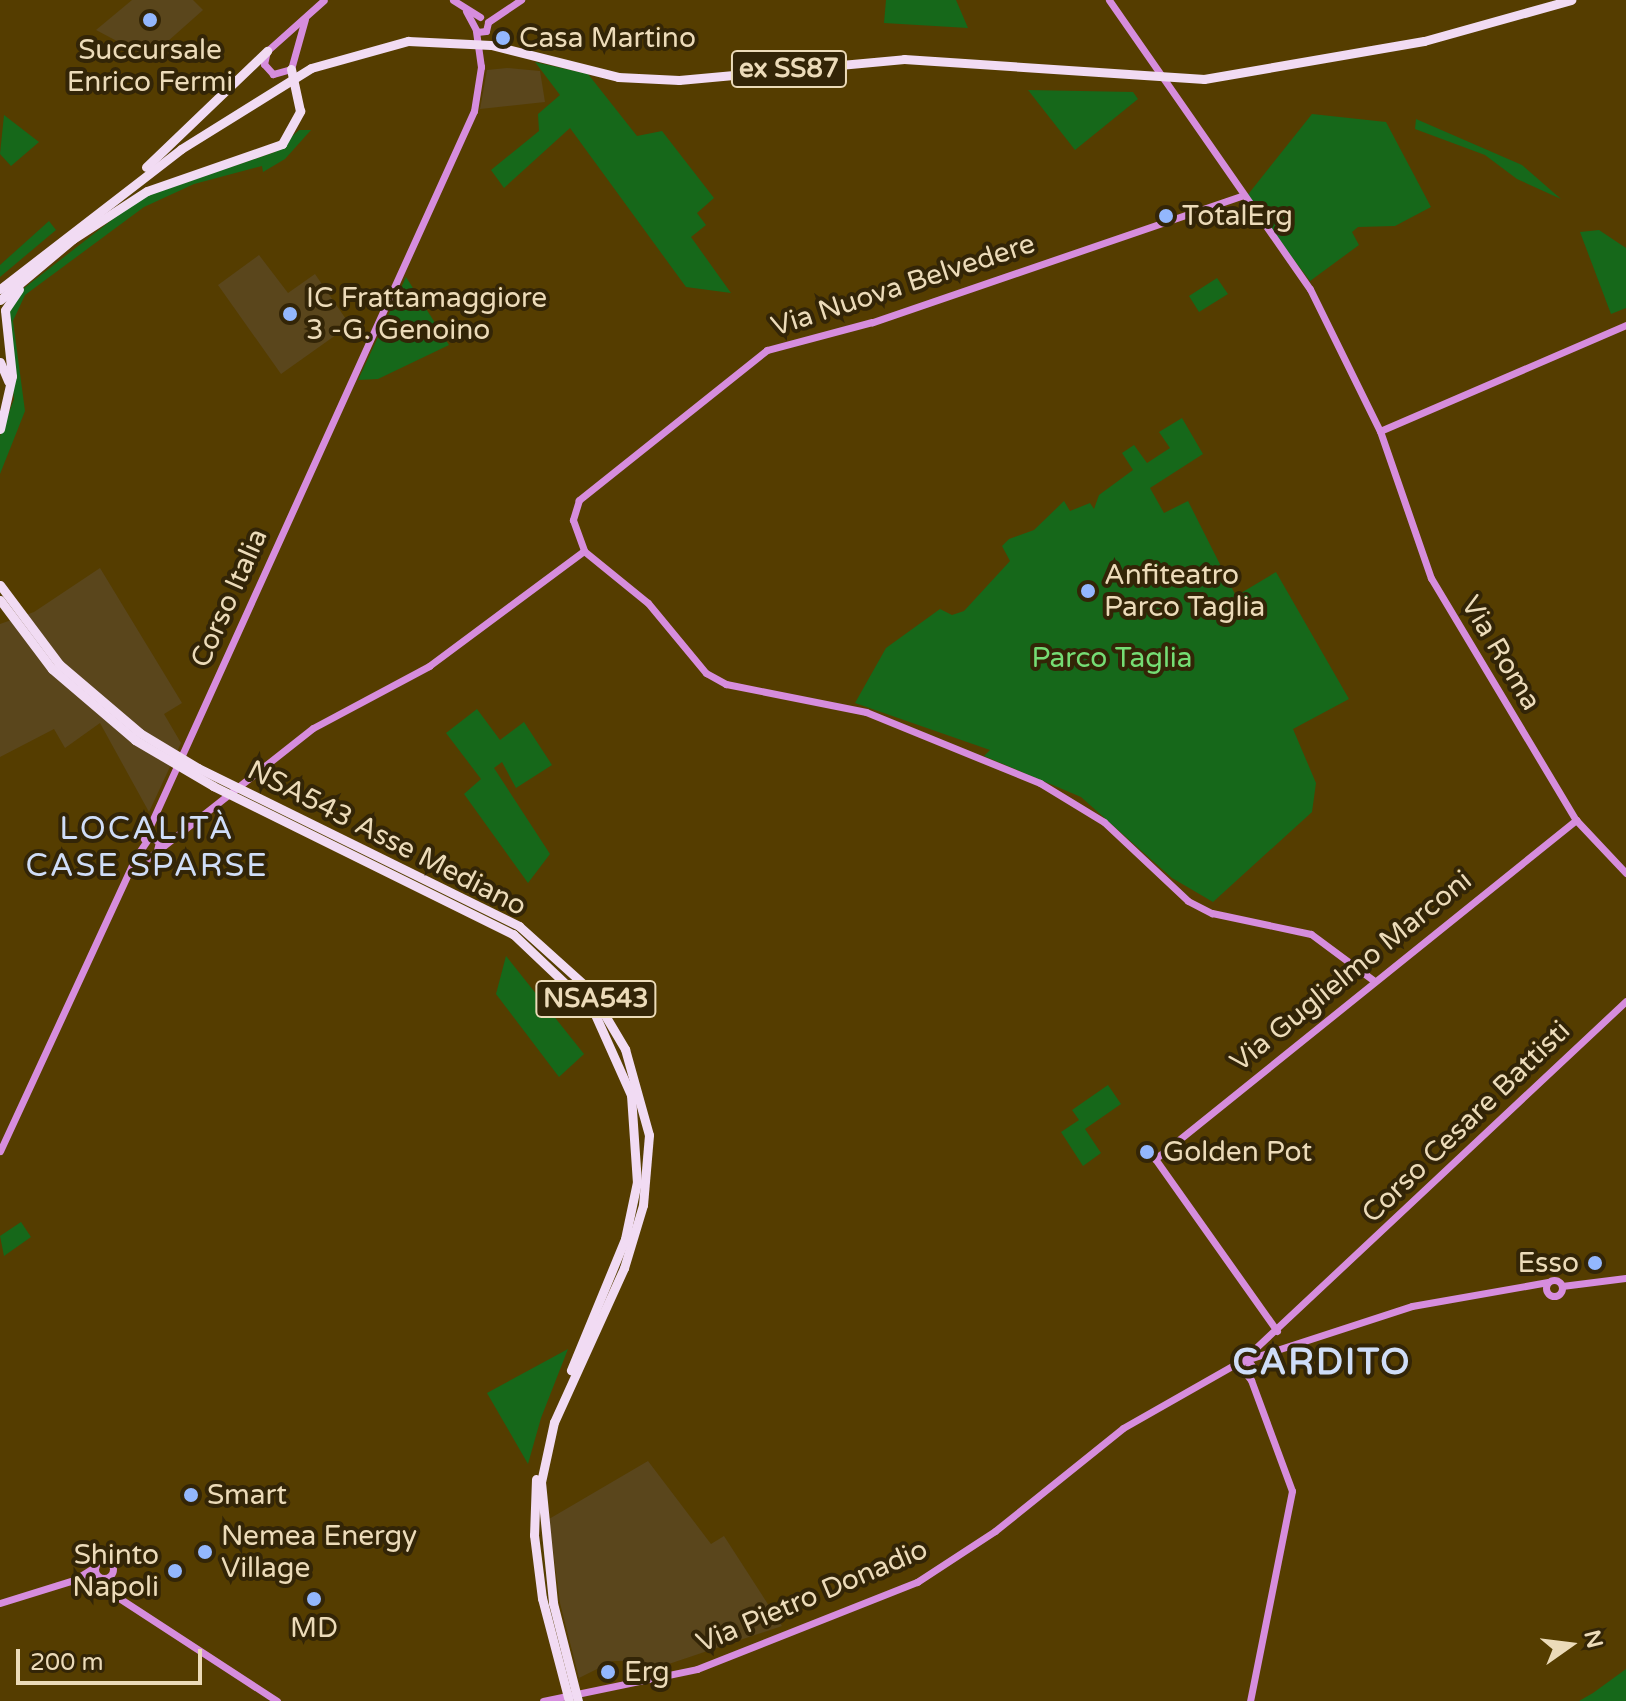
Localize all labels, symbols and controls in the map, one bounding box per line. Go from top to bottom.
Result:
marker: Succursale Enrico Fermi [141,11,159,29]
place label: Casa Martino [519,21,696,55]
marker: Casa Martino [494,29,512,47]
place label: Succursale Enrico Fermi [67,33,233,99]
road number: ex SS87 [729,47,849,91]
place label: TotalErg [1182,199,1293,233]
marker: TotalErg [1157,207,1175,225]
street label: Via Nuova Belvedere [767,227,1039,343]
place label: IC Frattamaggiore 3 -G. Genoino [306,281,547,347]
marker: IC Frattamaggiore 3 -G. Genoino [281,305,299,323]
street label: Corso Italia [183,523,275,673]
place label: Anfiteatro Parco Taglia [1104,558,1265,624]
marker: Anfiteatro Parco Taglia [1079,582,1097,600]
street label: Via Roma [1454,590,1548,716]
park label: Parco Taglia [1031,641,1193,675]
street label: NSA543 Asse Mediano [242,753,532,923]
district label: LOCALITÀ CASE SPARSE [25,811,269,886]
street label: Via Guglielmo Marconi [1224,863,1478,1079]
road number: NSA543 [534,977,658,1021]
street label: Corso Cesare Battisti [1355,1014,1577,1230]
place label: Golden Pot [1163,1135,1312,1169]
marker: Golden Pot [1138,1143,1156,1161]
place label: Esso [1517,1246,1579,1280]
marker: Esso [1586,1254,1604,1272]
district label: CARDITO [1232,1341,1412,1385]
place label: Smart [207,1478,287,1512]
marker: Smart [182,1486,200,1504]
place label: Nemea Energy Village [221,1519,417,1585]
street label: Via Pietro Donadio [691,1532,933,1660]
place label: Shinto Napoli [72,1538,159,1604]
marker: Nemea Energy Village [196,1543,214,1561]
marker: Shinto Napoli [166,1562,184,1580]
marker: MD [305,1590,323,1608]
north arrow [1530,1605,1610,1685]
place label: MD [290,1611,338,1645]
text: N [1579,1627,1608,1651]
scale bar [20,1633,206,1683]
text: 200 m [30,1648,104,1677]
place label: Erg [624,1655,670,1689]
marker: Erg [599,1663,617,1681]

